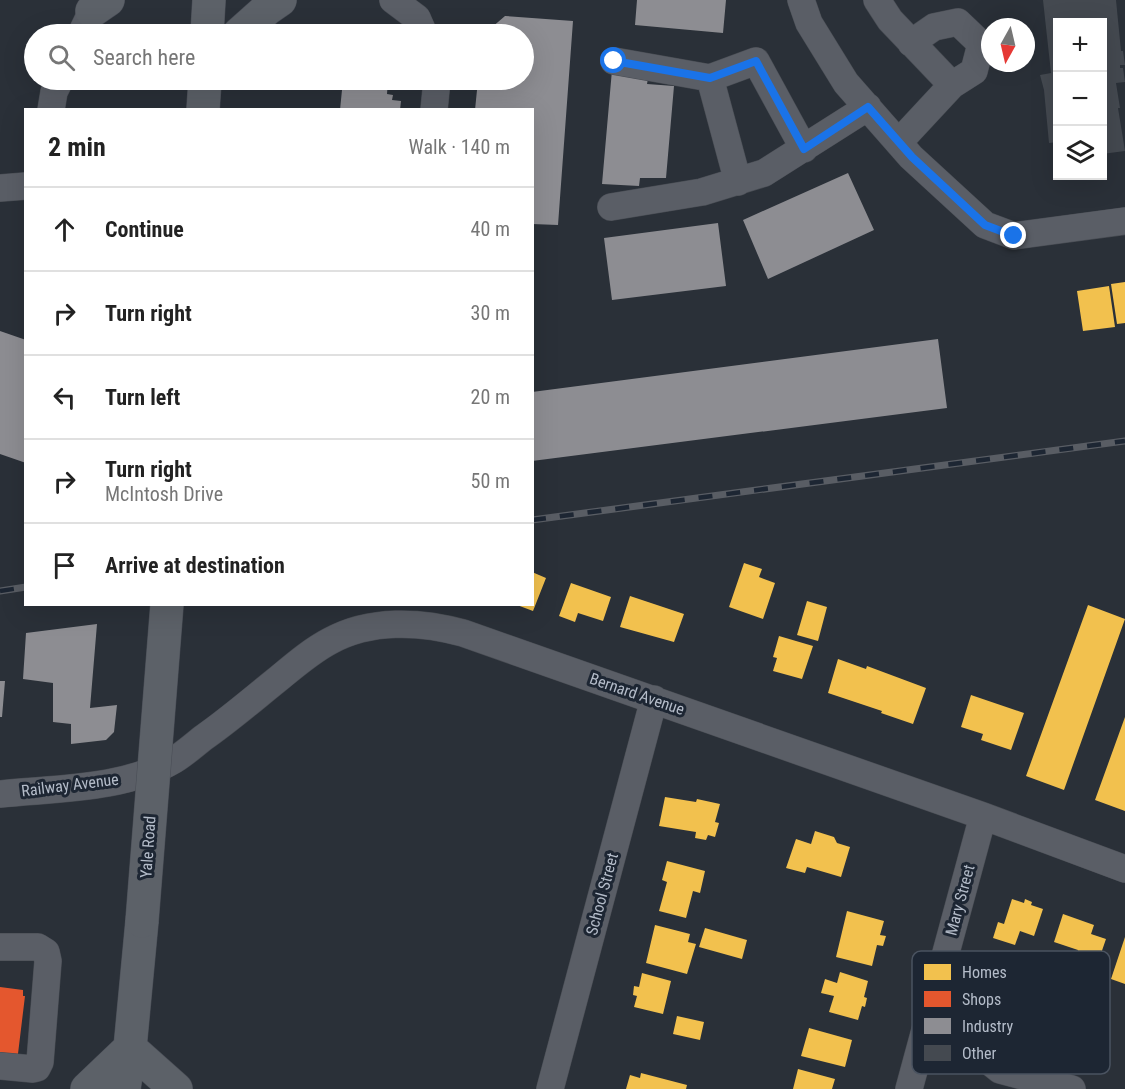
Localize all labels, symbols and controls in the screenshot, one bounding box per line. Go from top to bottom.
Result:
north arrow [981,18,1035,72]
map controls [1053,18,1107,180]
button: + [1053,18,1107,72]
search box [24,24,534,90]
icon: search [45,41,78,74]
text: Search here [93,45,195,70]
route start [600,47,626,73]
button: − [1053,72,1107,126]
button: layers [1053,126,1107,180]
text: 2 min [48,132,106,162]
text: Walk · 140 m [409,135,510,159]
icon: ahead [48,213,81,246]
text: Continue [105,217,184,242]
text: 40 m [471,217,510,241]
route end [1000,222,1026,248]
icon: right [48,297,81,330]
text: Turn right [105,301,192,326]
text: 30 m [471,301,510,325]
icon: left [48,381,81,414]
text: Turn left [105,385,180,410]
text: 20 m [471,385,510,409]
text: Turn right [105,457,192,482]
icon: right [48,465,81,498]
text: 50 m [471,469,510,493]
text: McIntosh Drive [105,482,223,506]
icon: arrive [48,549,81,582]
text: Arrive at destination [105,553,285,578]
street label: Bernard Avenue [587,669,687,719]
street label: Railway Avenue [20,770,120,800]
street label: Yale Road [136,815,160,879]
street label: School Street [582,851,622,937]
street label: Mary Street [941,862,979,938]
legend [912,951,1110,1074]
text: Homes [962,963,1007,982]
text: Shops [962,990,1001,1009]
text: Industry [962,1017,1013,1036]
text: Other [962,1044,997,1063]

